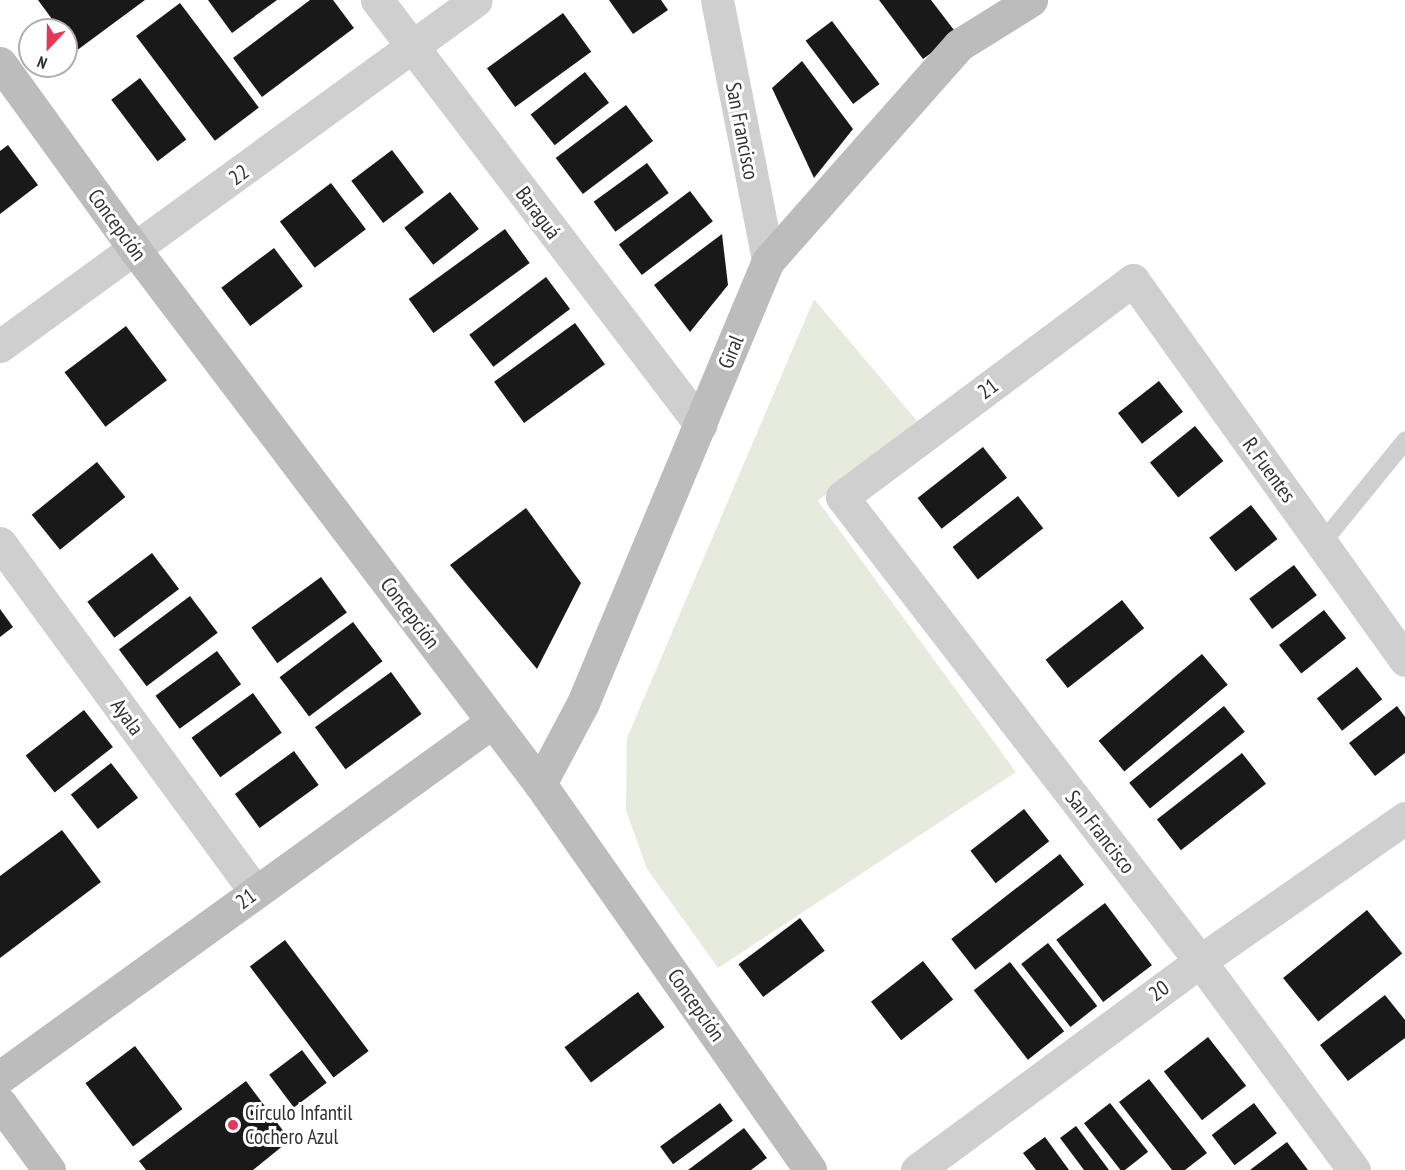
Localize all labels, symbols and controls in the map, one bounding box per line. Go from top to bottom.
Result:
north arrow [18,18,78,78]
text: N [34,52,50,74]
street label: San Francisco [720,80,764,182]
street label: 22 [224,159,254,191]
street label: Baraguá [510,182,566,244]
street label: Concepción [83,184,151,266]
street label: Giral [713,332,749,372]
street label: 21 [973,373,1003,405]
street label: R. Fuentes [1237,432,1301,508]
street label: Concepción [375,572,445,654]
street label: Ayala [105,694,149,740]
street label: San Francisco [1060,785,1140,879]
street label: 21 [231,883,261,915]
street label: Concepción [662,964,730,1046]
street label: 20 [1144,975,1174,1007]
place label: Círculo Infantil Cochero Azul [245,1100,352,1150]
marker: Círculo Infantil Cochero Azul [226,1118,240,1132]

